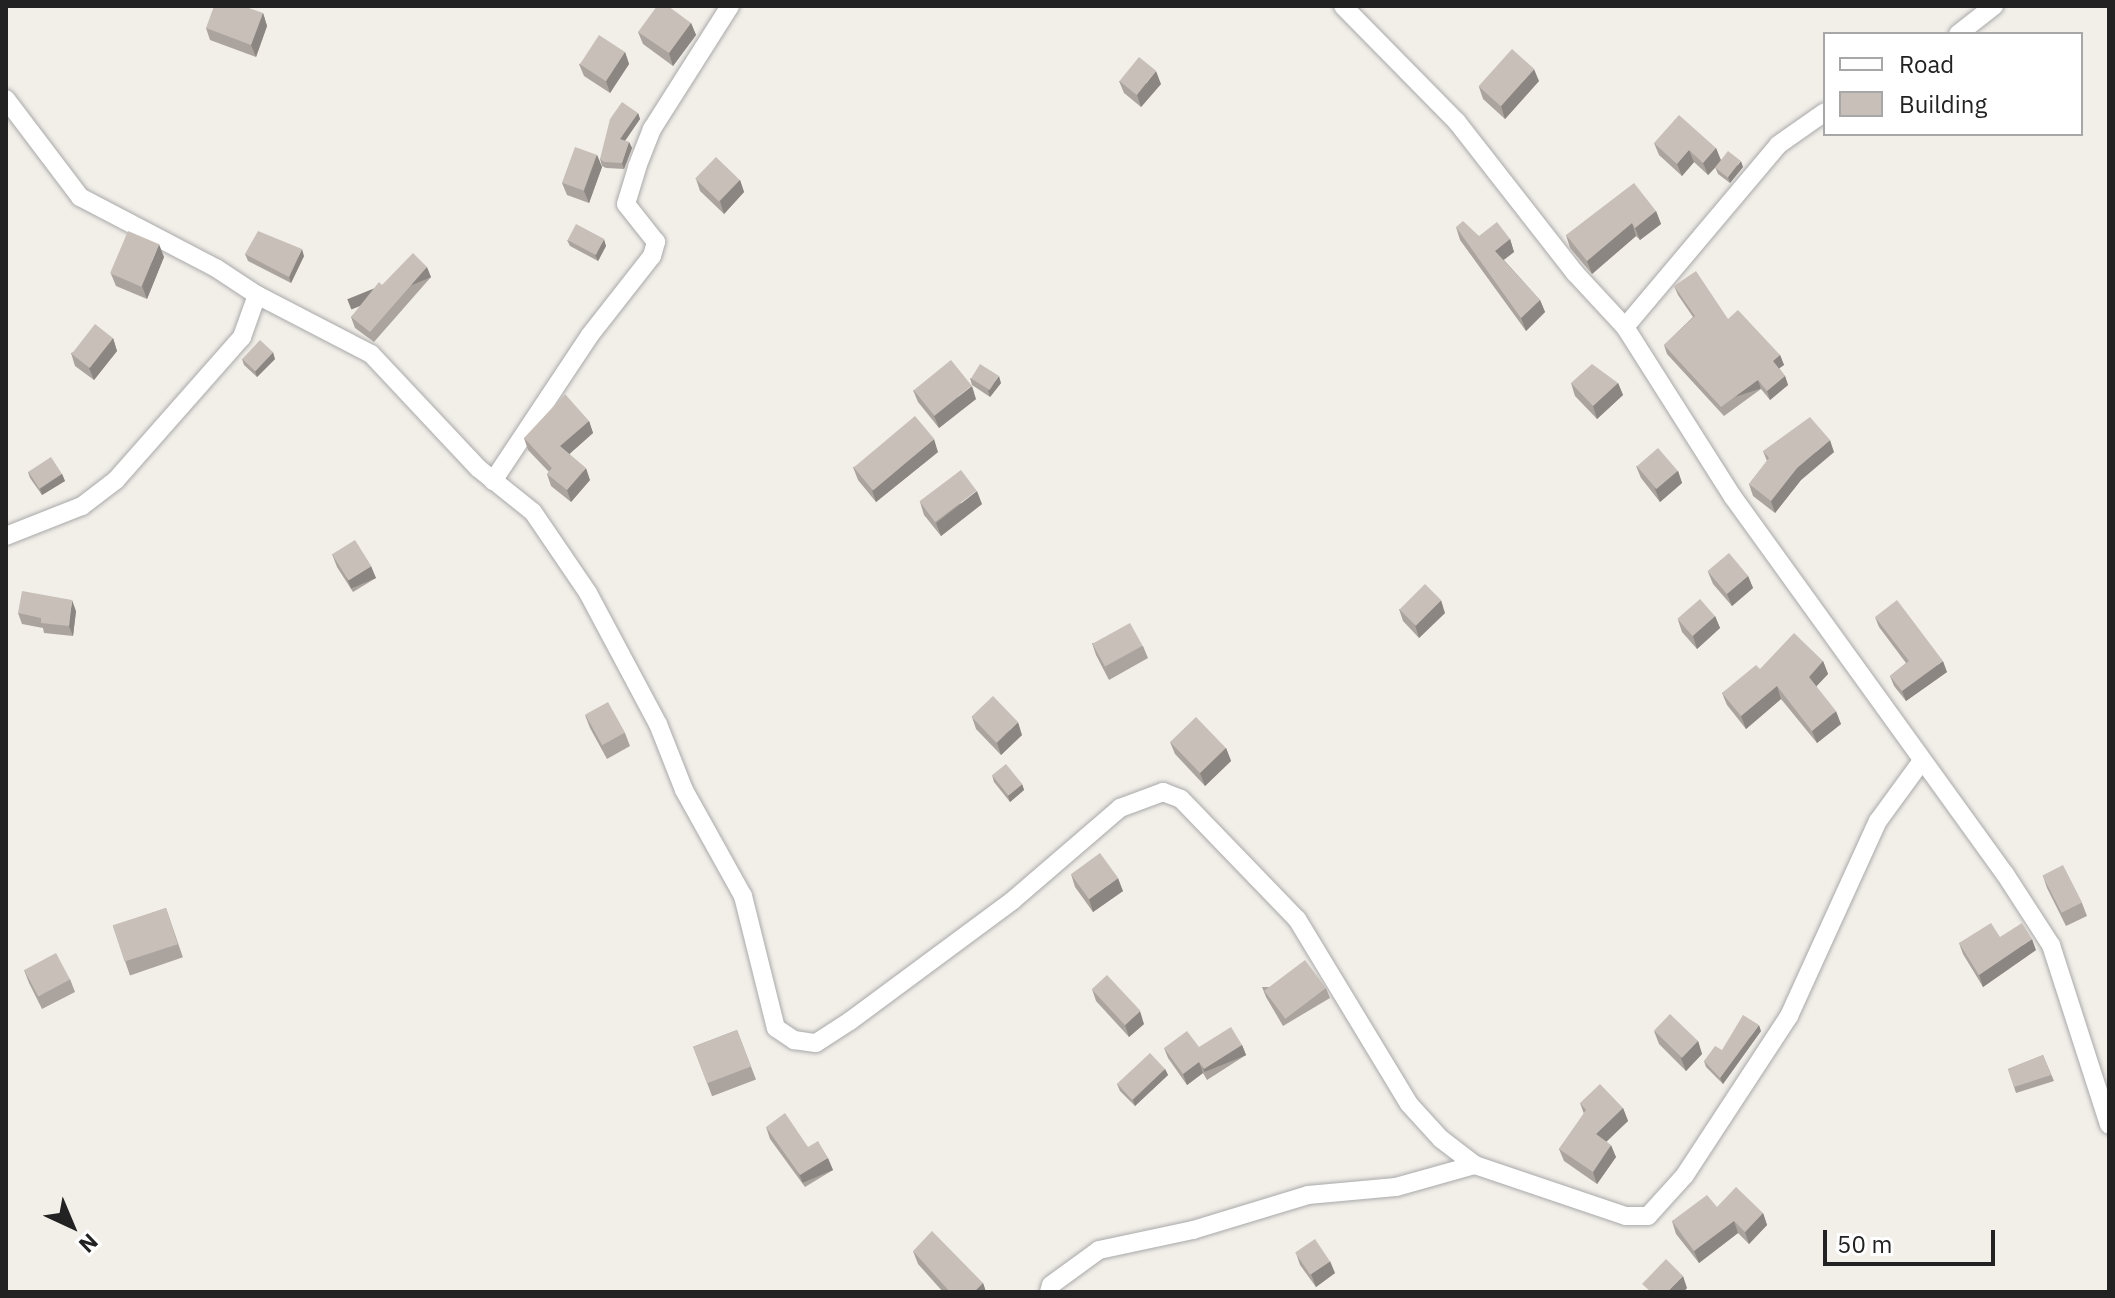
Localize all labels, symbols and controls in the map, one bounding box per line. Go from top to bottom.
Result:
legend [1823,32,2083,136]
text: Road [1899,48,1954,80]
text: Building [1899,88,1987,120]
north arrow [32,1186,112,1266]
scale bar [1827,1214,1999,1264]
text: N [73,1228,105,1260]
text: 50 m [1837,1228,1892,1260]

